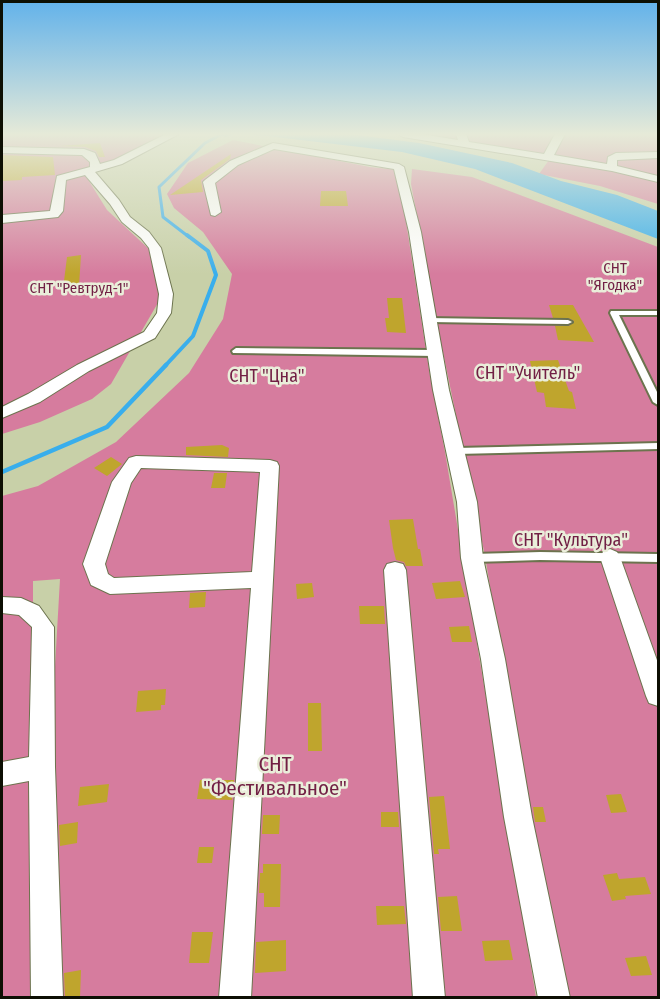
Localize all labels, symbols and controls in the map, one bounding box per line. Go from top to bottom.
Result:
park label: СНТ "Ягодка" [588,259,642,294]
park label: СНТ "Ревтруд-1" [30,279,128,297]
park label: СНТ "Учитель" [476,362,580,384]
park label: СНТ "Цна" [229,365,305,387]
park label: СНТ "Культура" [514,529,628,551]
park label: СНТ "Фестивальное" [203,751,347,801]

